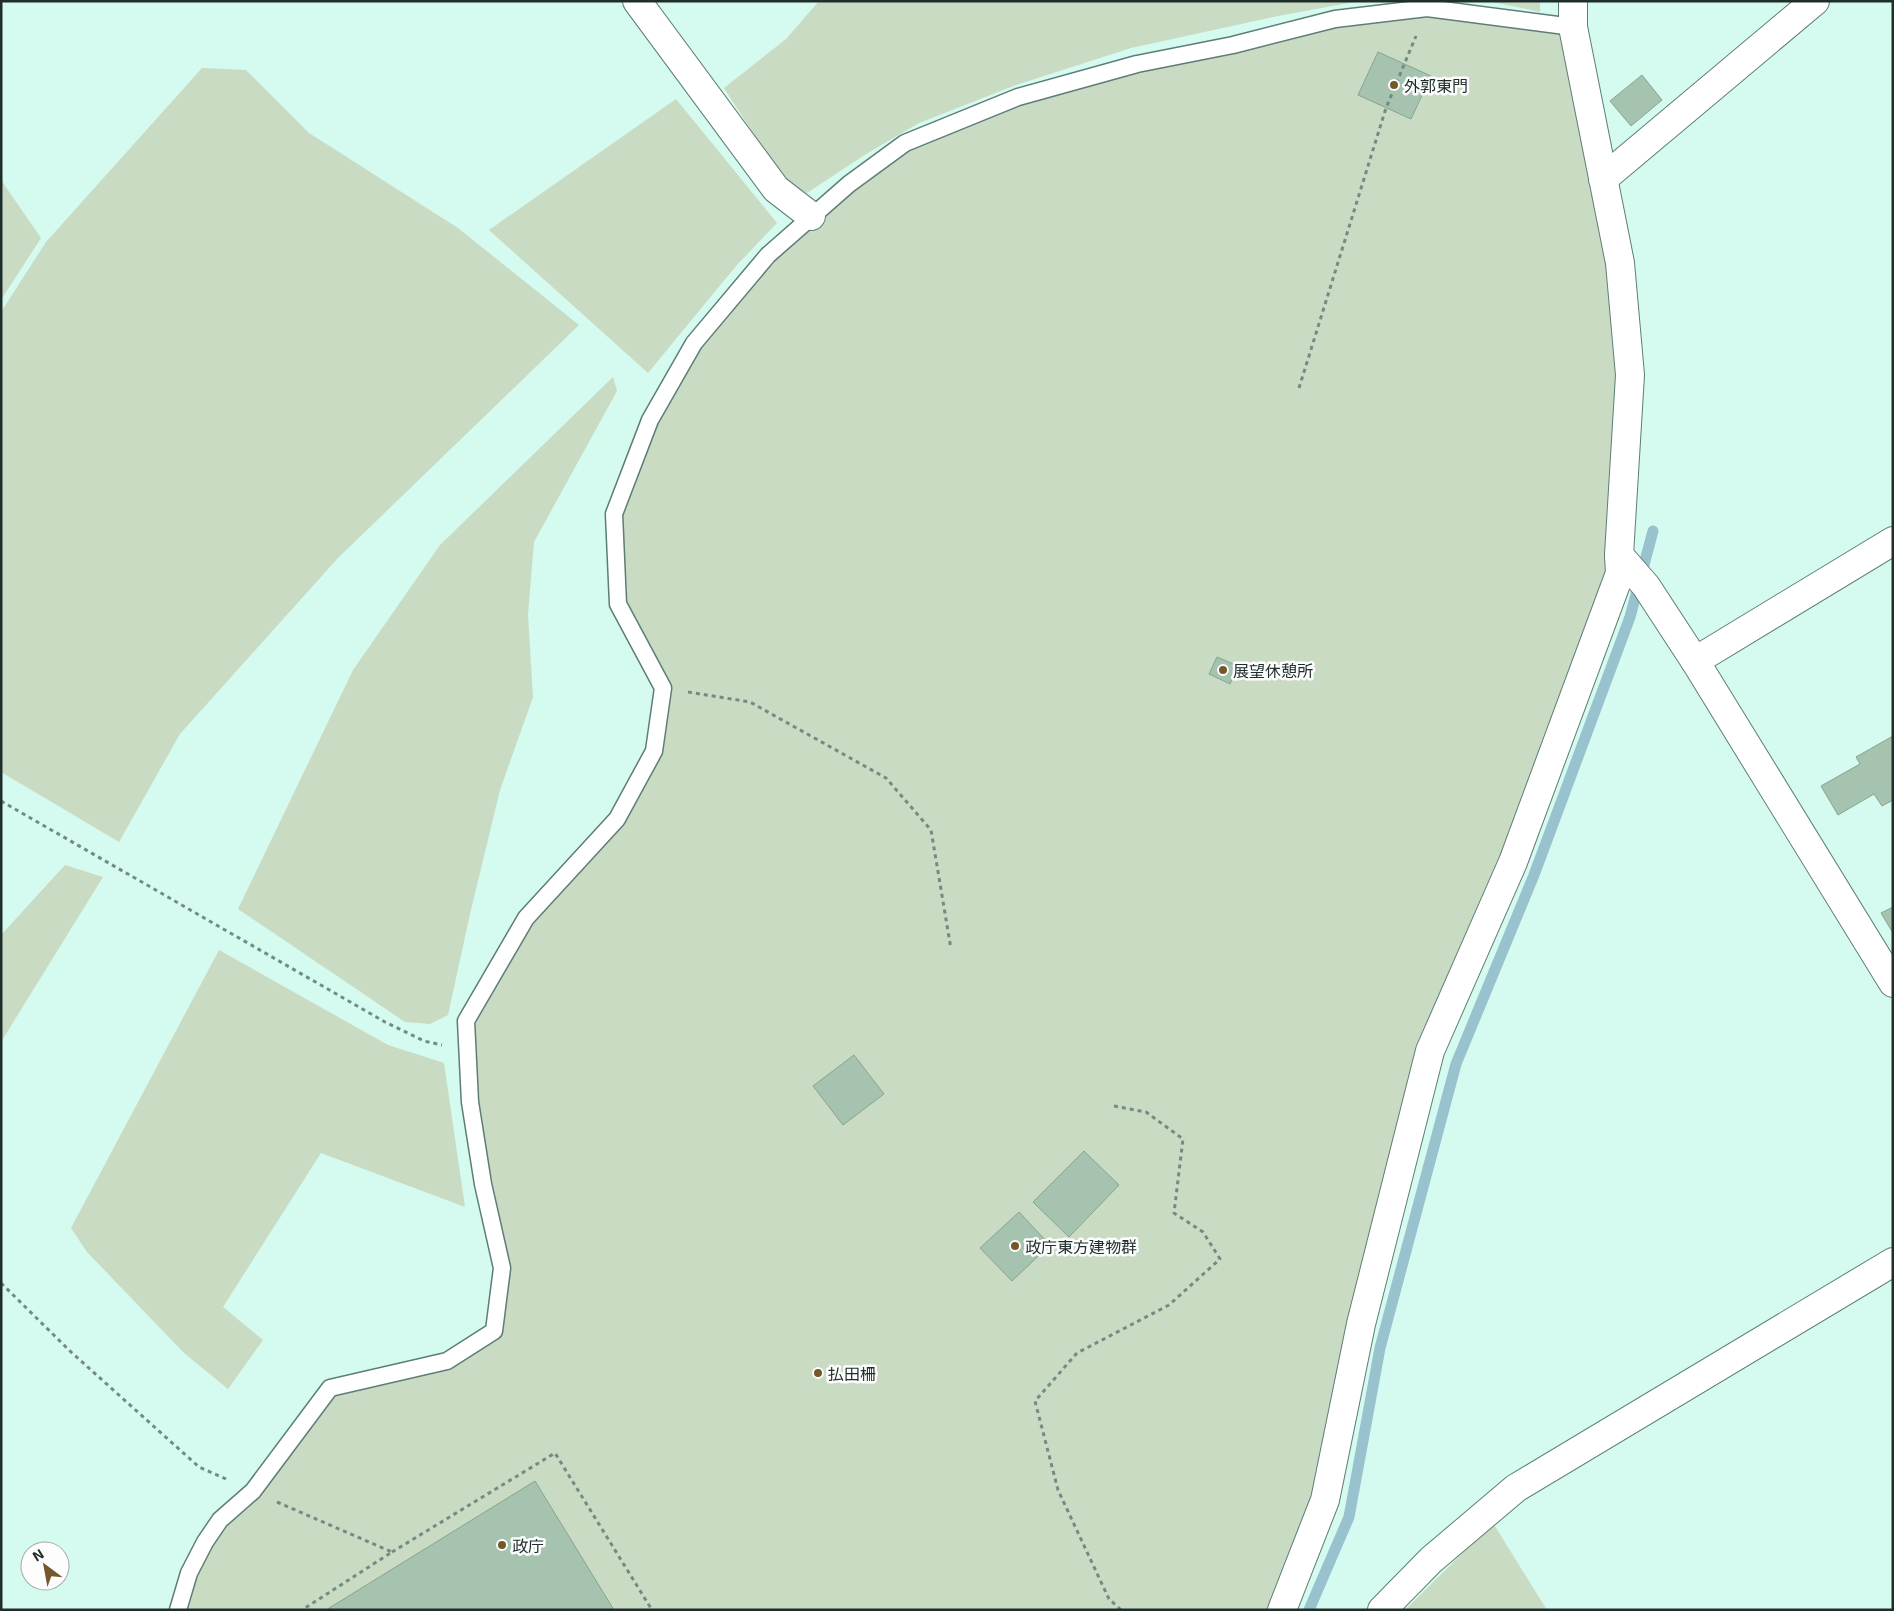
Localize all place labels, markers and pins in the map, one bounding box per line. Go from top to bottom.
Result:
place label: 外郭東門 [1404,76,1468,95]
marker: 外郭東門 [1388,79,1400,91]
place label: 展望休憩所 [1233,661,1313,680]
marker: 展望休憩所 [1217,664,1229,676]
place label: 政庁東方建物群 [1025,1237,1137,1256]
marker: 政庁東方建物群 [1009,1240,1021,1252]
place label: 払田柵 [828,1364,876,1383]
marker: 払田柵 [812,1367,824,1379]
place label: 政庁 [512,1536,544,1555]
marker: 政庁 [496,1539,508,1551]

